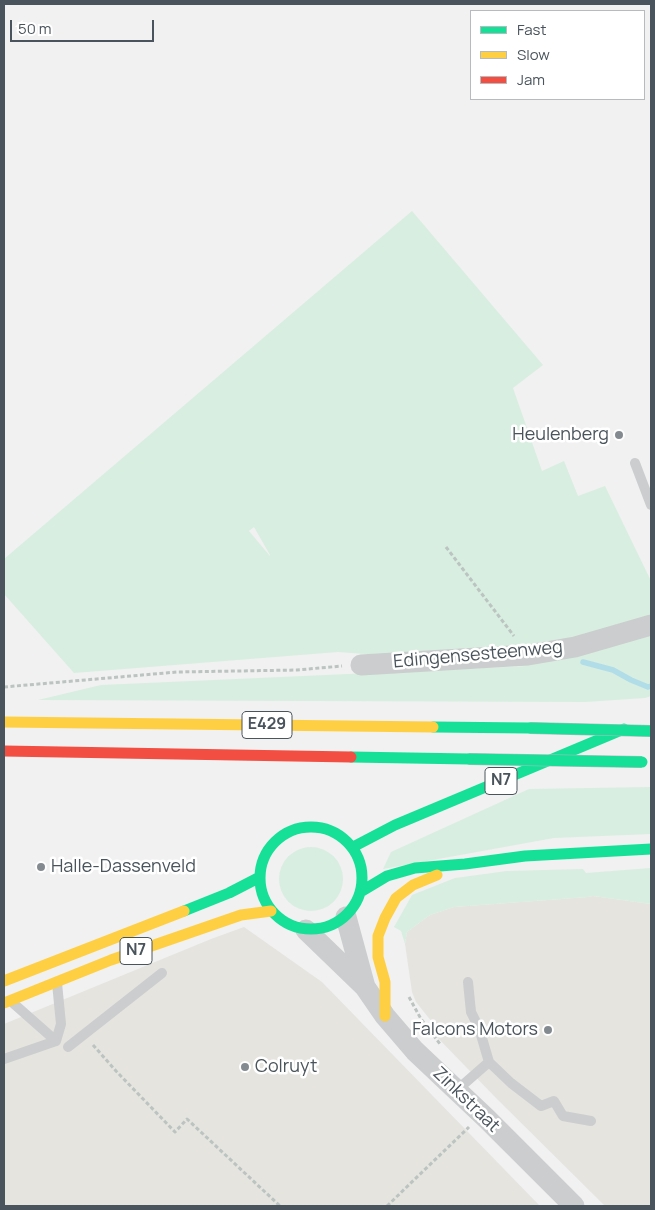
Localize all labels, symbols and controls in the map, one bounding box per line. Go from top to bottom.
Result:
scale bar [12,10,156,42]
legend [470,10,645,100]
text: 50 m [18,18,52,39]
text: Fast [517,19,546,40]
text: Slow [517,44,550,65]
text: Jam [517,69,545,90]
place label: Heulenberg [512,424,609,446]
marker: Heulenberg [613,429,625,441]
street label: Edingensesteenweg [392,637,564,673]
road number: E429 [242,712,292,738]
road number: N7 [485,768,517,794]
place label: Halle-Dassenveld [51,856,196,878]
marker: Halle-Dassenveld [35,861,47,873]
road number: N7 [120,938,152,964]
place label: Falcons Motors [412,1019,538,1041]
marker: Falcons Motors [542,1024,554,1036]
place label: Colruyt [255,1056,317,1078]
marker: Colruyt [239,1061,251,1073]
street label: Zinkstraat [428,1063,504,1137]

